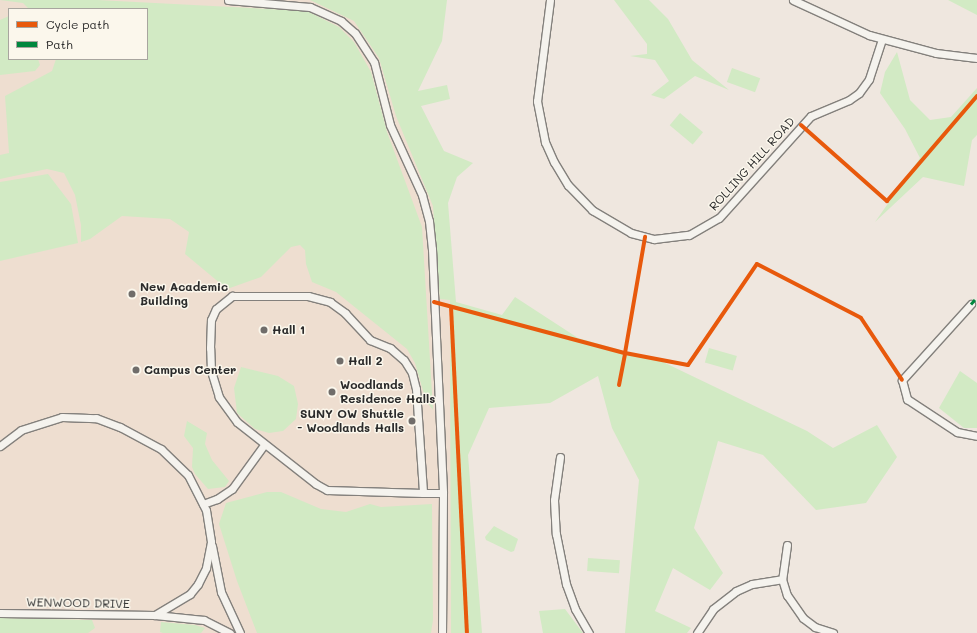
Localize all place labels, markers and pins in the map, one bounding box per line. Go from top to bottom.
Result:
place label: New Academic Building [140,280,228,308]
marker: New Academic Building [127,289,137,299]
place label: Hall 1 [272,323,305,337]
marker: Hall 1 [259,325,269,335]
place label: Hall 2 [348,354,383,368]
marker: Hall 2 [335,356,345,366]
place label: Campus Center [144,363,236,377]
marker: Campus Center [131,365,141,375]
place label: Woodlands Residence Halls [340,378,435,406]
marker: Woodlands Residence Halls [327,387,337,397]
place label: SUNY OW Shuttle - Woodlands Halls [297,407,404,435]
marker: SUNY OW Shuttle - Woodlands Halls [407,416,417,426]

